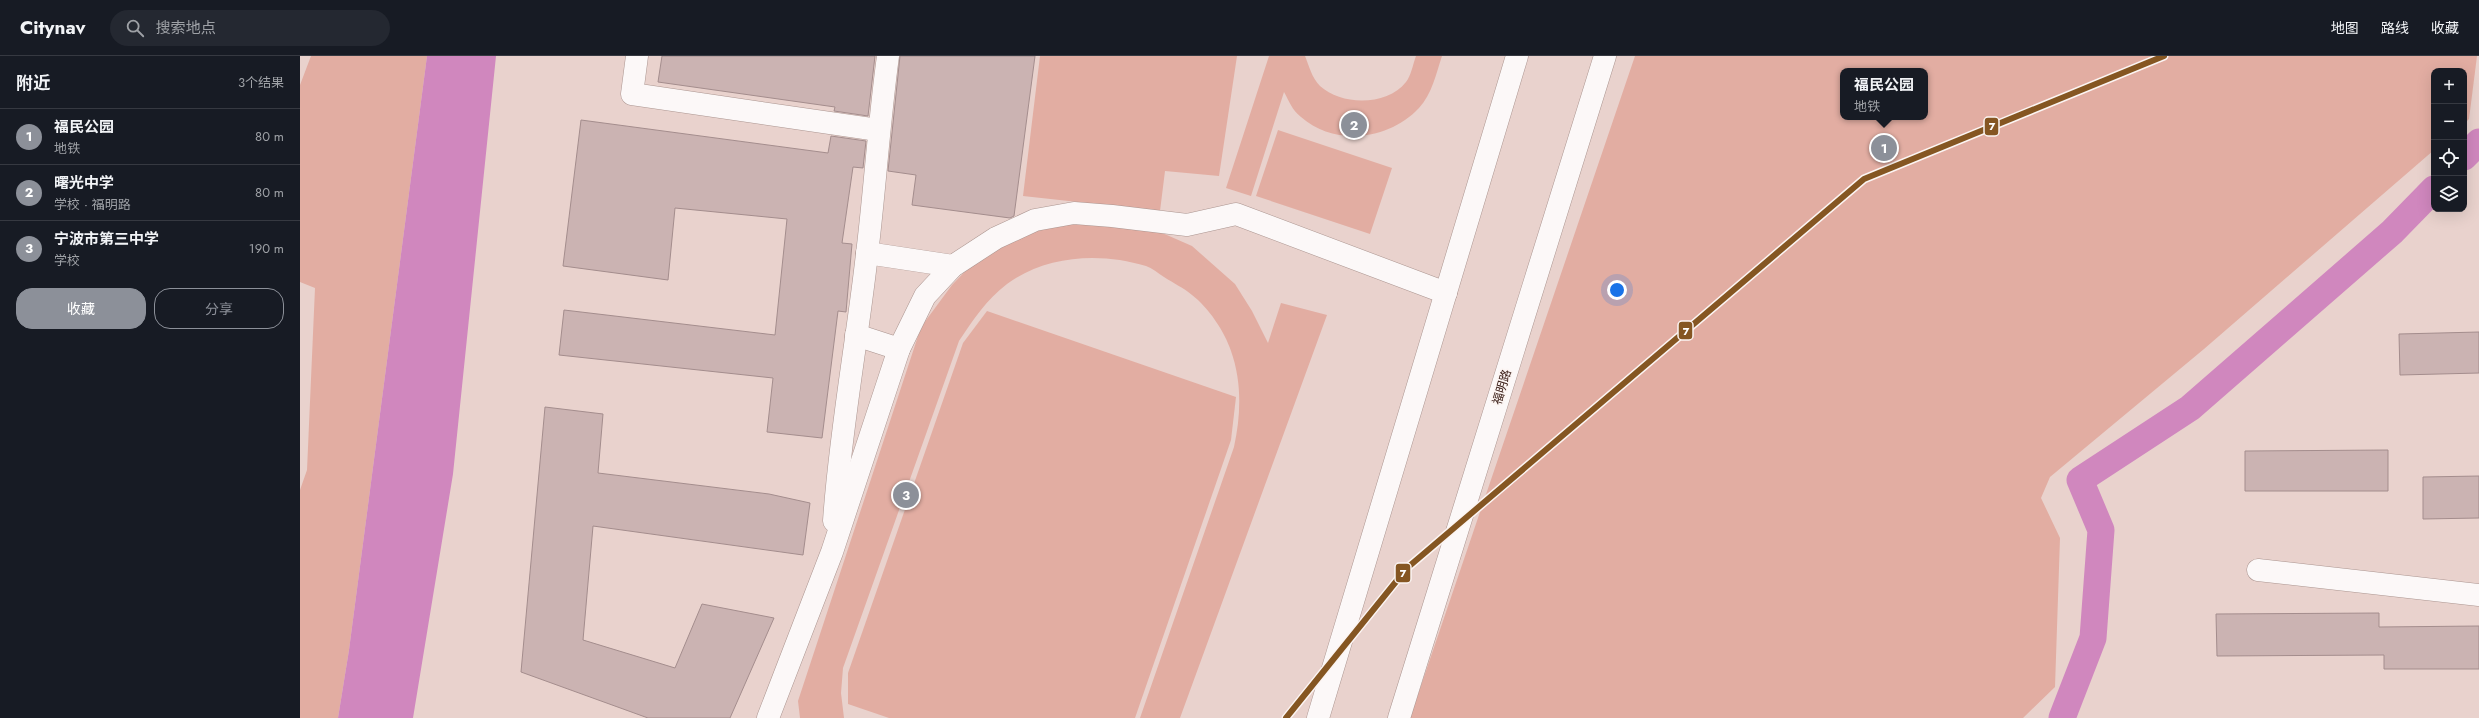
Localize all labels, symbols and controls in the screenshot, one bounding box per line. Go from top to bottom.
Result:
search box [110,10,390,46]
text: Citynav [20,14,86,41]
icon: search [124,17,146,39]
text: 搜索地点 [156,17,216,39]
text: 地图 [2331,18,2359,38]
text: 路线 [2381,18,2409,38]
text: 收藏 [2431,18,2459,38]
popup [1840,68,1928,120]
map controls [2431,68,2467,212]
button: + [2431,68,2467,104]
text: 附近 [16,71,50,95]
text: 3个结果 [238,73,284,92]
text: 福民公园 [1854,74,1914,96]
text: 地铁 [1854,97,1880,116]
button: − [2431,104,2467,140]
pin: 2 [1341,110,1367,140]
text: 福民公园 [54,116,114,138]
line badge: 7 [1984,117,1999,136]
text: 7 [1989,118,1996,134]
text: 1 [26,127,32,146]
text: 80 m [255,127,284,146]
pin: 1 [1871,133,1897,163]
text: 地铁 [54,139,80,158]
button: locate [2431,140,2467,176]
text: 曙光中学 [54,172,114,194]
button: layers [2431,176,2467,212]
text: 2 [25,183,33,202]
text: 80 m [255,183,284,202]
text: 学校 · 福明路 [54,195,131,214]
text: 宁波市第三中学 [54,228,159,250]
text: 3 [25,239,33,258]
text: 190 m [249,239,284,258]
text: 学校 [54,251,80,270]
your location [1607,280,1627,300]
button: 收藏 [16,288,146,329]
button: 分享 [154,288,284,329]
line badge: 7 [1678,321,1693,340]
text: 7 [1683,323,1690,339]
street label: 福明路 [1488,367,1516,407]
pin: 3 [893,480,919,510]
line badge: 7 [1395,563,1411,583]
text: 7 [1400,565,1407,581]

